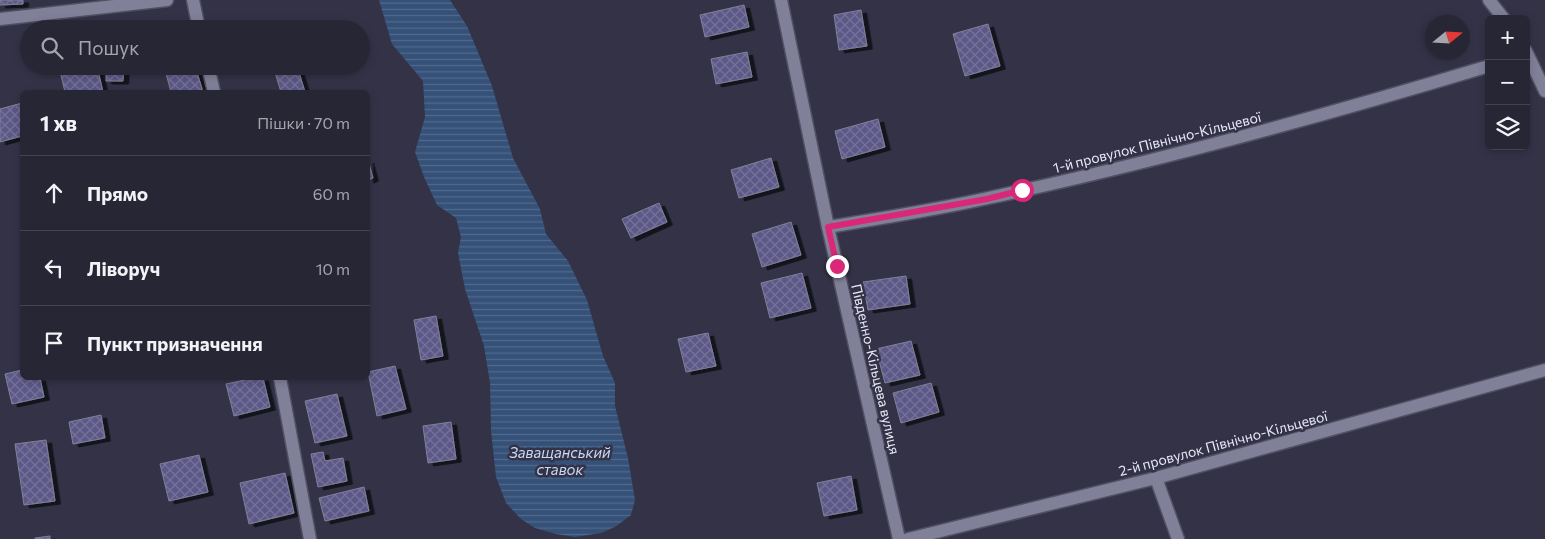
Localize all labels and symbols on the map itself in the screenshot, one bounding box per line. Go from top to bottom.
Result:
north arrow [1425,15,1470,60]
street label: 1-й провулок Північно-Кільцевої [1051,108,1263,176]
route start [1011,179,1034,202]
route end [826,255,849,278]
street label: Південно-Кільцева вулиця [848,282,904,456]
street label: 2-й провулок Північно-Кільцевої [1117,407,1330,479]
water label: Заващанський ставок [509,443,611,478]

